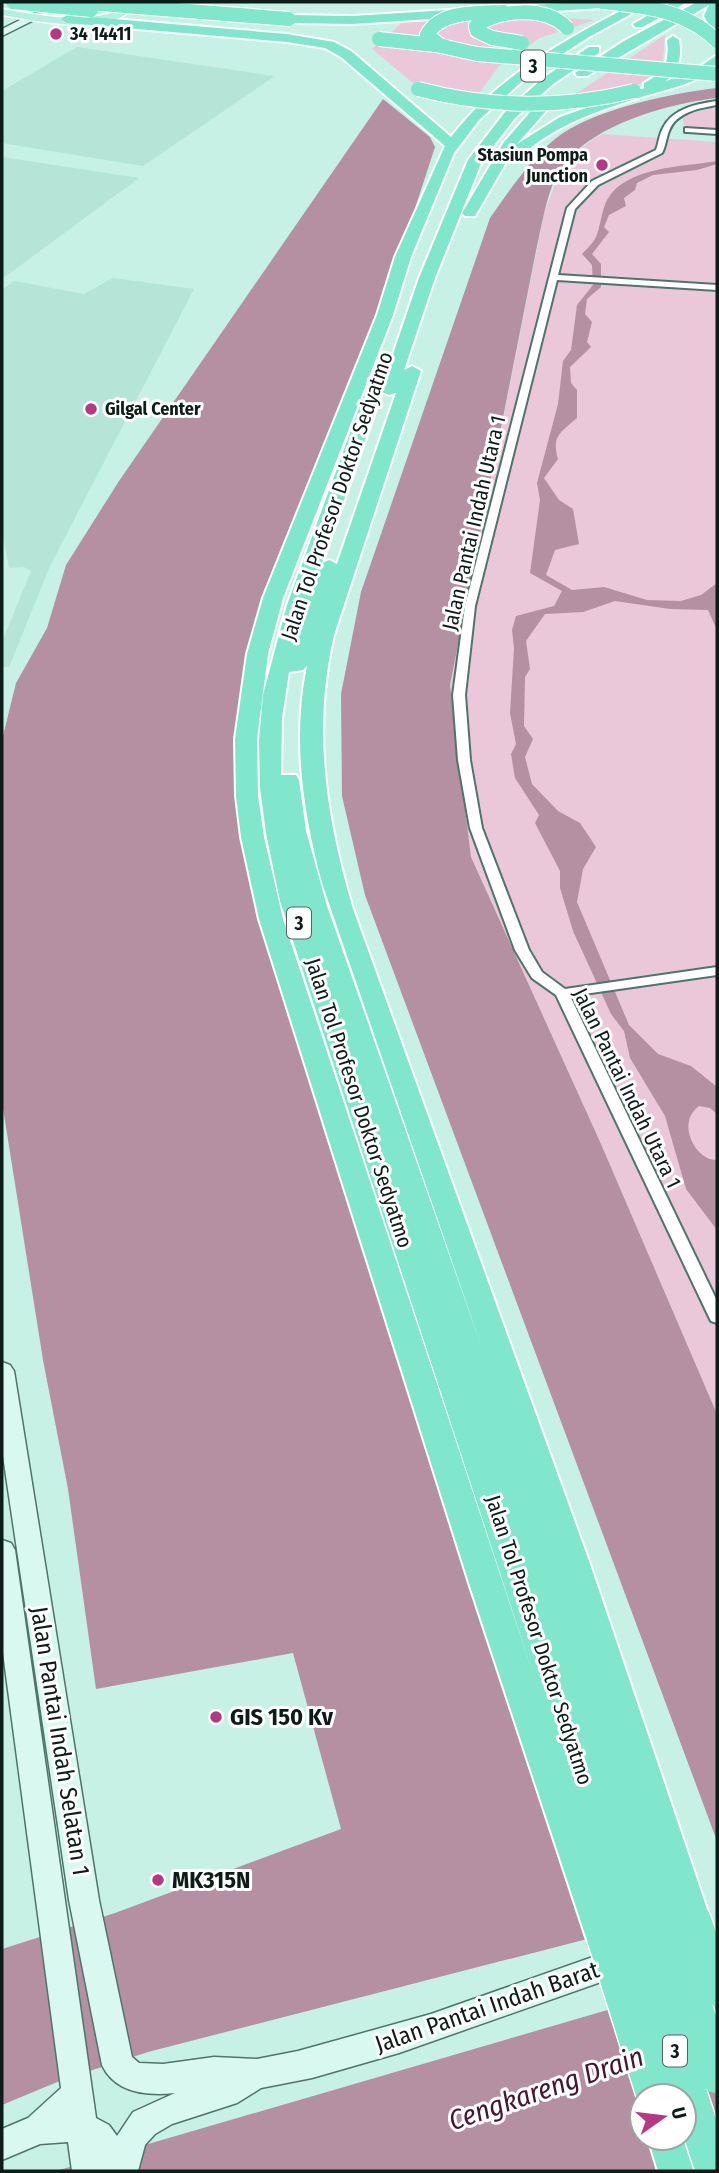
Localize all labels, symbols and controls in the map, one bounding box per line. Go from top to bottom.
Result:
place label: 34 14411 [69,23,131,45]
marker: 34 14411 [48,26,64,42]
road number: 3 [521,50,545,82]
place label: Stasiun Pompa Junction [477,144,588,187]
marker: Stasiun Pompa Junction [594,157,610,173]
street label: Jalan Tol Profesor Doktor Sedyatmo [275,348,399,644]
place label: Gilgal Center [105,398,201,420]
marker: Gilgal Center [83,401,99,417]
street label: Jalan Pantai Indah Utara 1 [437,413,511,633]
road number: 3 [287,908,311,939]
street label: Jalan Tol Profesor Doktor Sedyatmo [300,955,418,1251]
street label: Jalan Pantai Indah Utara 1 [567,984,687,1192]
street label: Jalan Tol Profesor Doktor Sedyatmo [480,1492,598,1788]
street label: Jalan Pantai Indah Selatan 1 [25,1605,95,1877]
place label: GIS 150 Kv [230,1703,334,1731]
marker: GIS 150 Kv [208,1709,224,1725]
place label: MK315N [172,1866,250,1894]
marker: MK315N [150,1872,166,1888]
street label: Jalan Pantai Indah Barat [371,1955,603,2059]
road number: 3 [663,2036,687,2066]
water label: Cengkareng Drain [444,2040,648,2137]
north arrow [628,2082,698,2152]
text: U [667,2105,692,2121]

